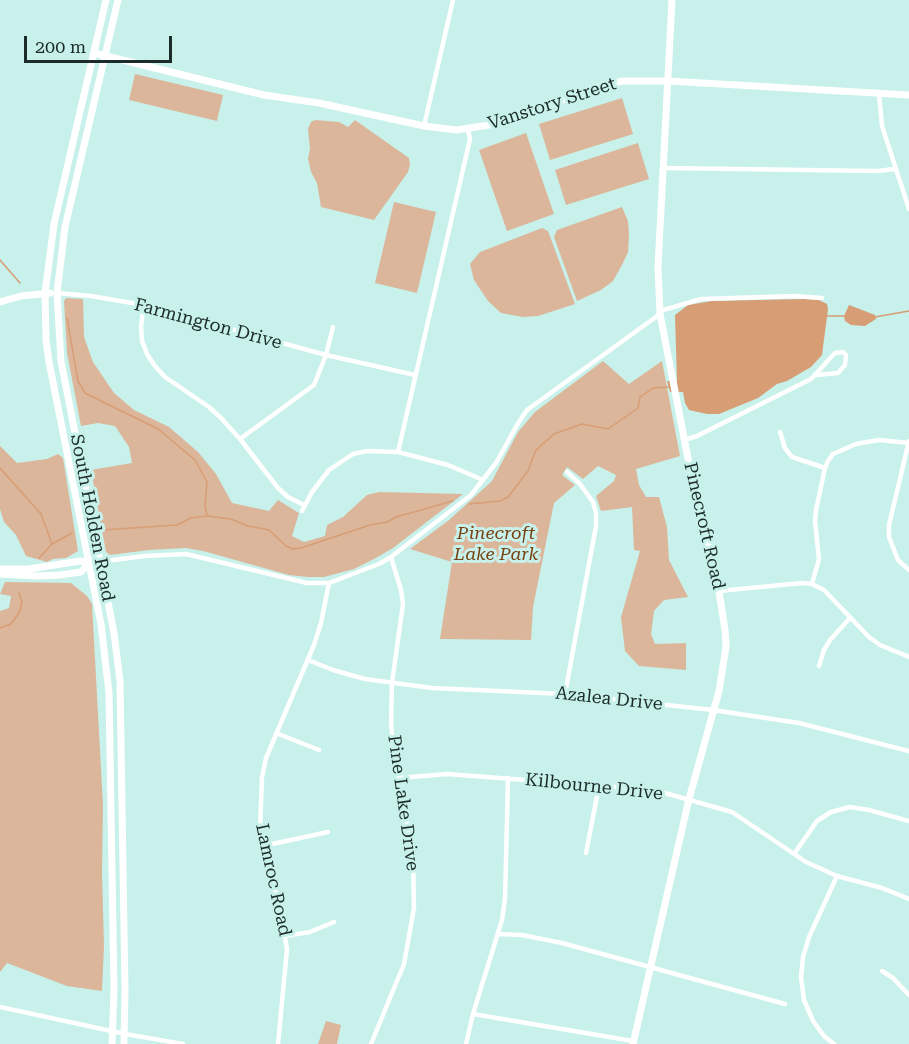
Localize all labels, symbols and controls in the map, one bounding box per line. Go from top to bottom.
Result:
scale bar [27,24,176,62]
text: 200 m [35,36,86,57]
street label: Vanstory Street [485,73,619,135]
street label: Farmington Drive [132,294,284,354]
street label: South Holden Road [65,433,119,603]
street label: Pinecroft Road [679,460,729,592]
park label: Pinecroft Lake Park [454,523,538,566]
street label: Azalea Drive [554,683,664,715]
street label: Pine Lake Drive [383,734,423,872]
street label: Kilbourne Drive [524,769,664,805]
street label: Lamroc Road [251,822,295,938]

